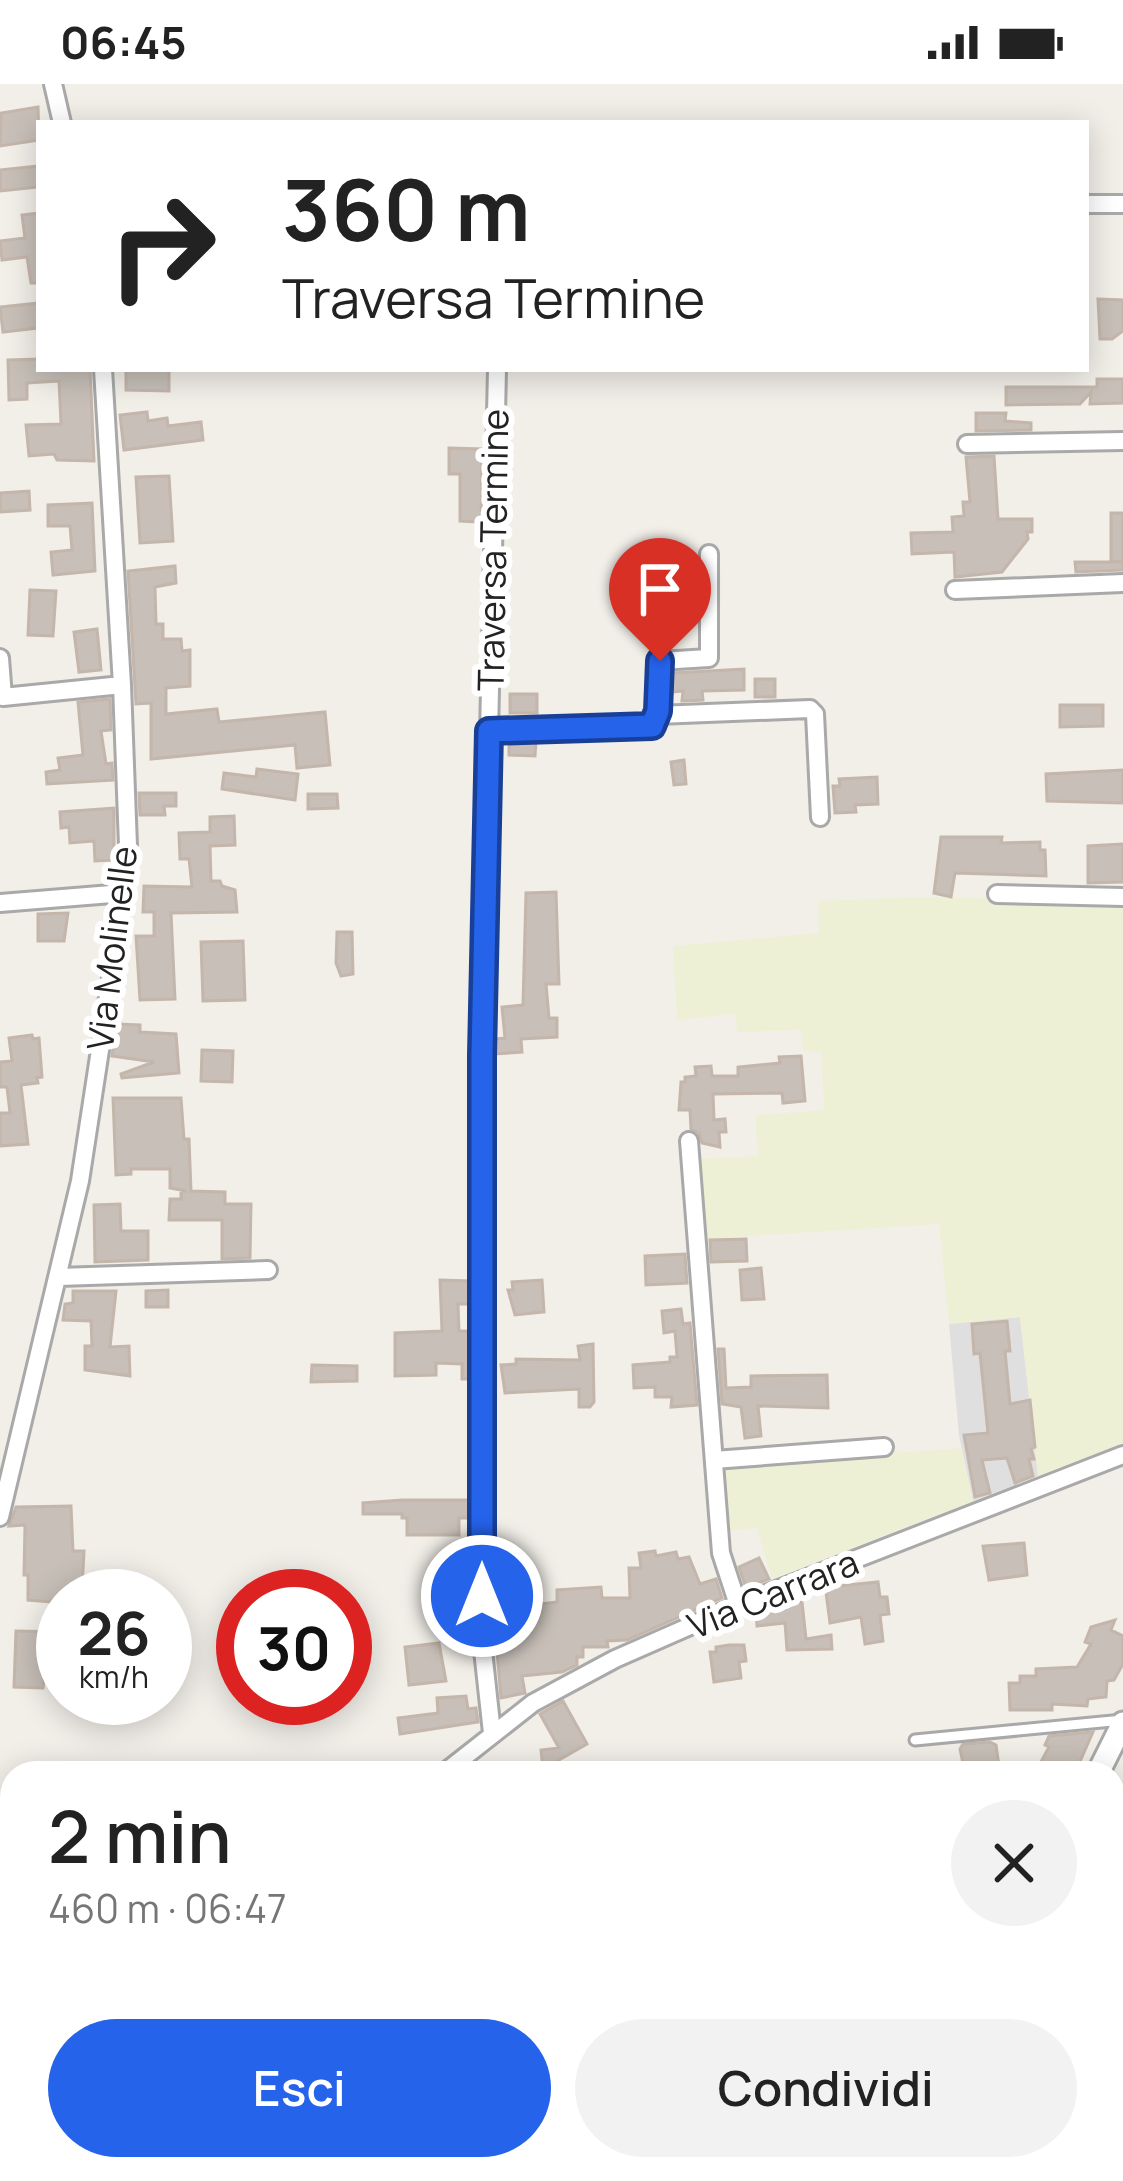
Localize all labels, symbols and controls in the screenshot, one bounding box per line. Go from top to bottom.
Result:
text: 06:45 [60,11,187,73]
text: 360 m [282,151,531,266]
icon: right [84,168,240,324]
text: Traversa Termine [282,260,705,334]
street label: Traversa Termine [466,409,519,691]
pin [609,538,711,661]
icon: arrive [627,556,693,622]
street label: Via Molinelle [75,843,148,1053]
position arrow [419,1533,545,1659]
street label: Via Carrara [680,1537,865,1650]
speed limit sign: 30 [216,1569,372,1725]
text: 26 [77,1591,151,1673]
text: km/h [79,1656,149,1697]
text: 2 min [48,1786,232,1885]
button: close [951,1800,1077,1926]
text: 460 m · 06:47 [48,1881,287,1935]
button: Esci [48,2019,551,2157]
button: Condividi [575,2019,1077,2157]

